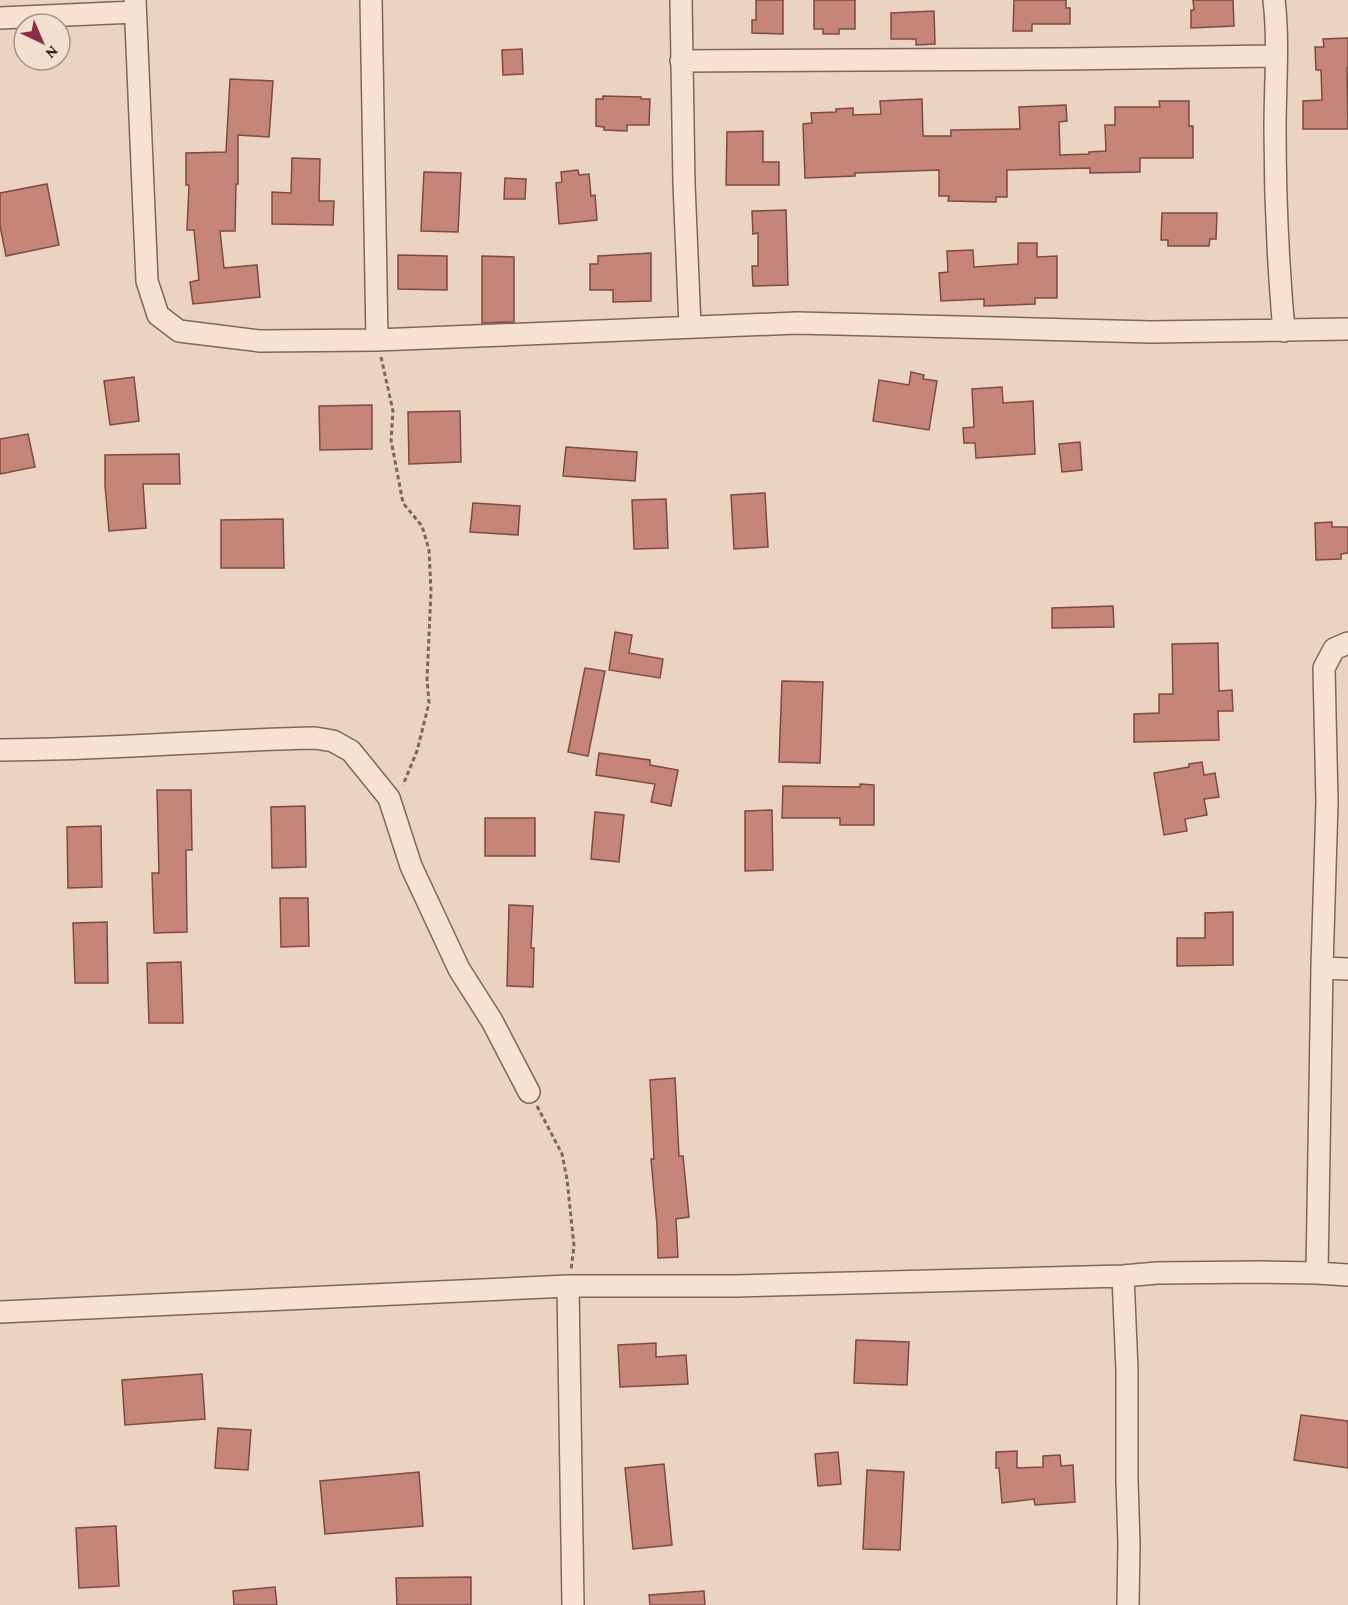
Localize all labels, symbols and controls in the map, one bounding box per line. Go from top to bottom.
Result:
north arrow [12,12,72,72]
text: N [42,43,62,62]

